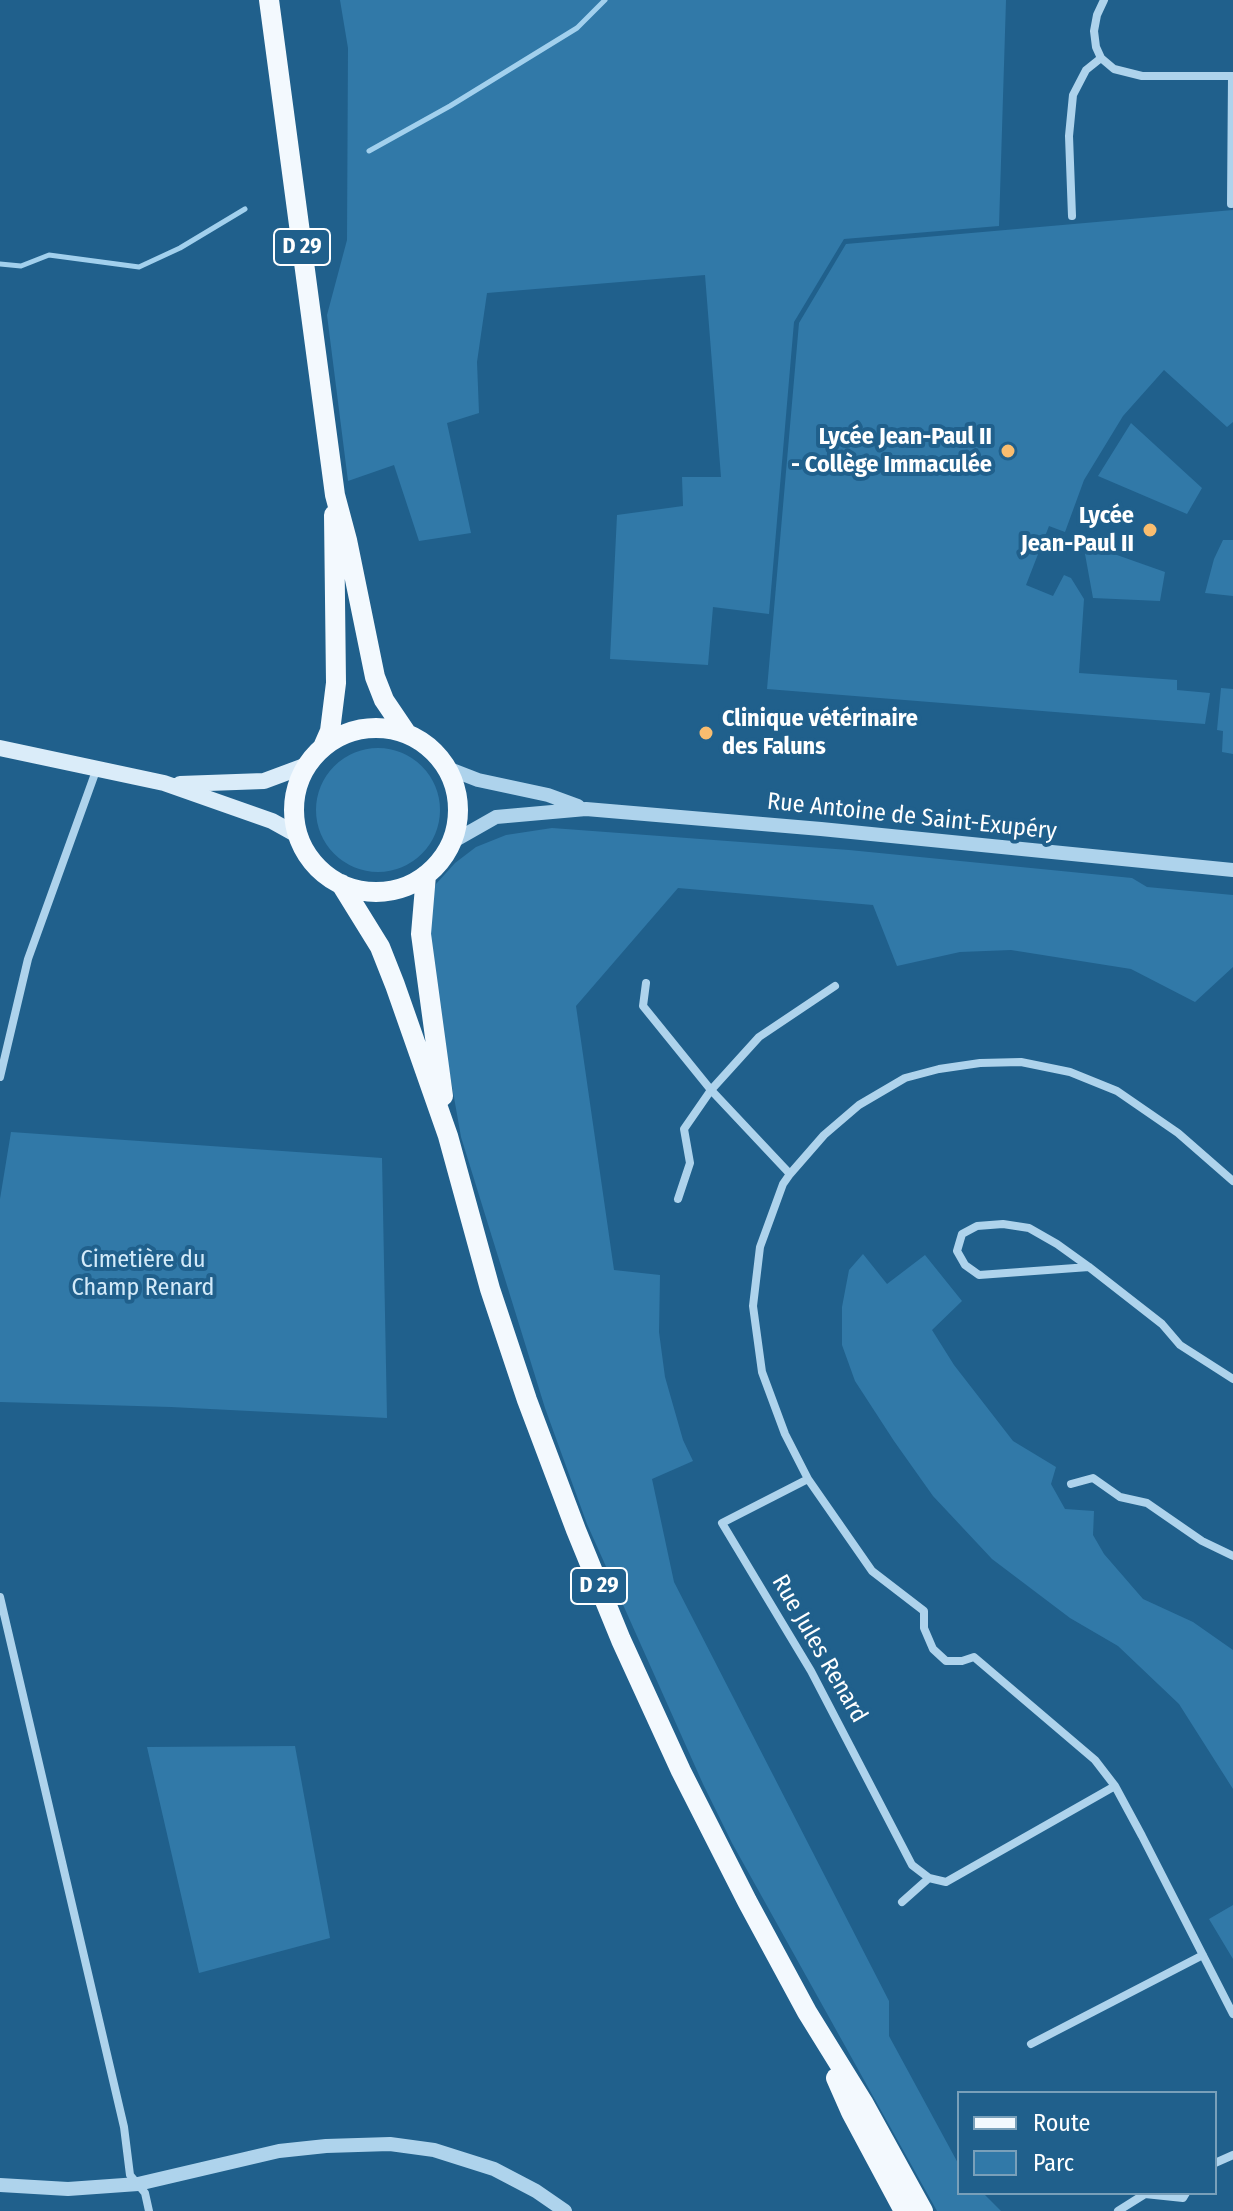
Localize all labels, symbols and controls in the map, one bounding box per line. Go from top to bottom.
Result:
road number: D 29 [274,229,330,265]
place label: Lycée Jean-Paul II - Collège Immaculée [791,423,992,479]
marker: Lycée Jean-Paul II - Collège Immaculée [999,442,1017,460]
place label: Lycée Jean-Paul II [1021,502,1134,558]
marker: Lycée Jean-Paul II [1141,521,1159,539]
place label: Clinique vétérinaire des Faluns [722,705,918,761]
marker: Clinique vétérinaire des Faluns [697,724,715,742]
street label: Rue Antoine de Saint-Exupéry [766,787,1058,847]
park label: Cimetière du Champ Renard [72,1246,214,1302]
road number: D 29 [571,1568,627,1604]
street label: Rue Jules Renard [765,1570,873,1728]
legend [957,2091,1217,2195]
text: Route [1033,2109,1090,2137]
text: Parc [1033,2149,1074,2177]

